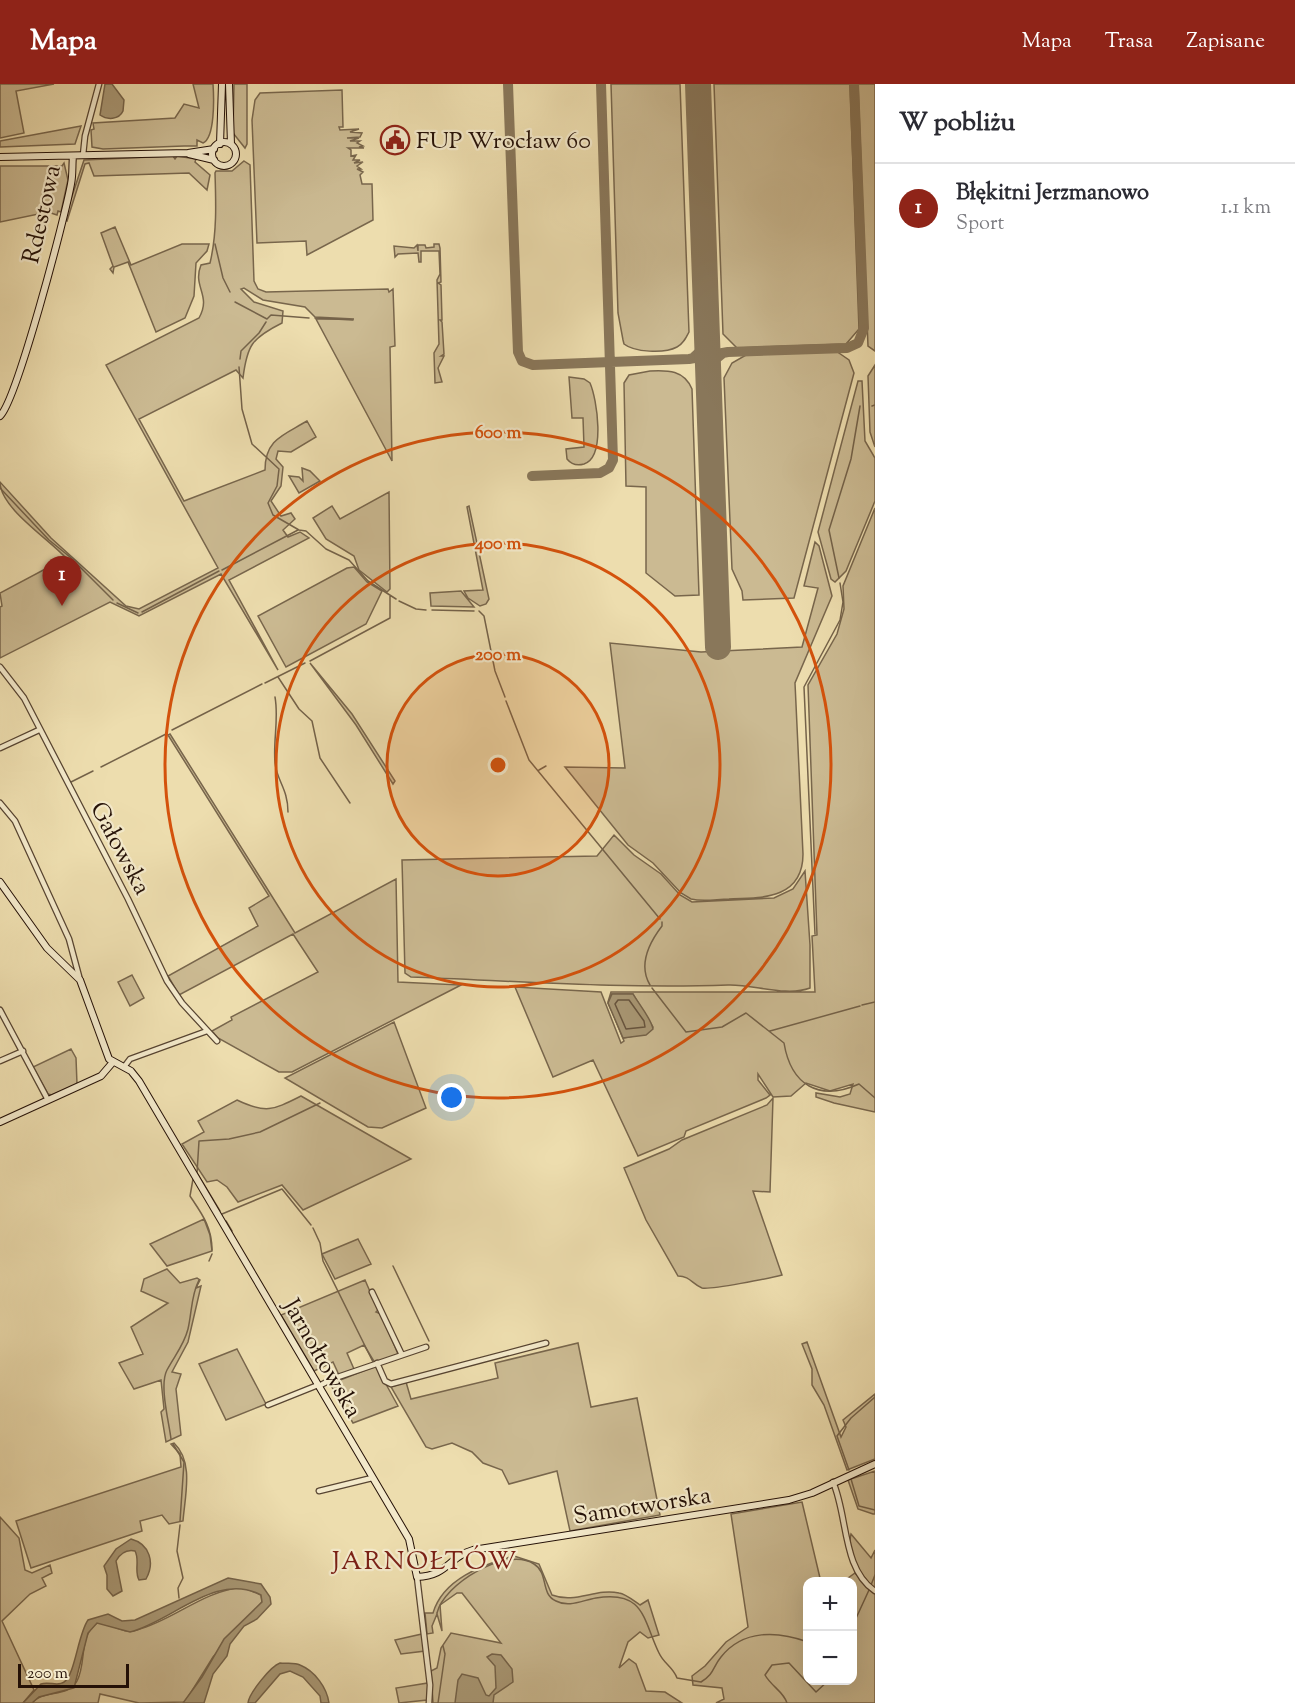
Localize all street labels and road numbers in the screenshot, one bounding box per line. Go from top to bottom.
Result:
street label: Rdestowa [15,162,71,267]
street label: Gałowska [80,796,158,902]
street label: Jarnołtowska [272,1291,369,1425]
street label: Samotworska [571,1479,714,1535]

